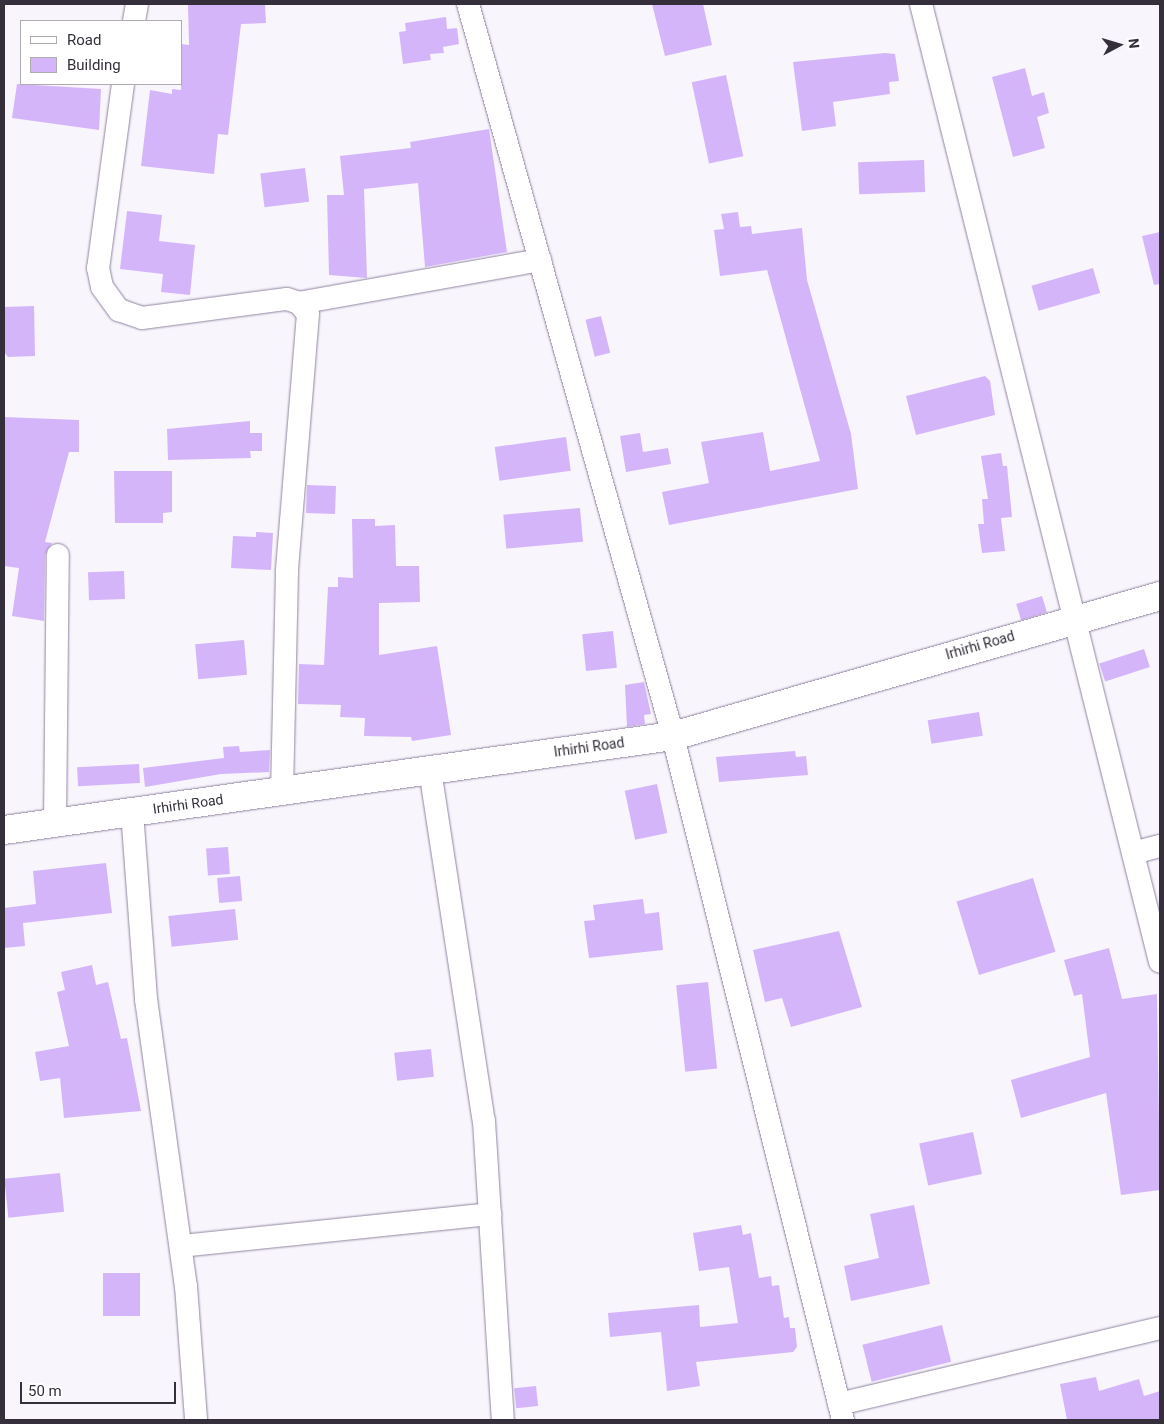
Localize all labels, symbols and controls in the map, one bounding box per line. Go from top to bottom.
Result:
legend [20,20,182,85]
north arrow [1094,20,1144,70]
text: Road [67,31,101,49]
text: N [1125,38,1142,49]
text: Building [67,56,121,74]
street label: Irhirhi Road [944,627,1016,663]
street label: Irhirhi Road [553,734,625,760]
street label: Irhirhi Road [152,791,224,817]
scale bar [22,1372,179,1404]
text: 50 m [28,1382,62,1400]

